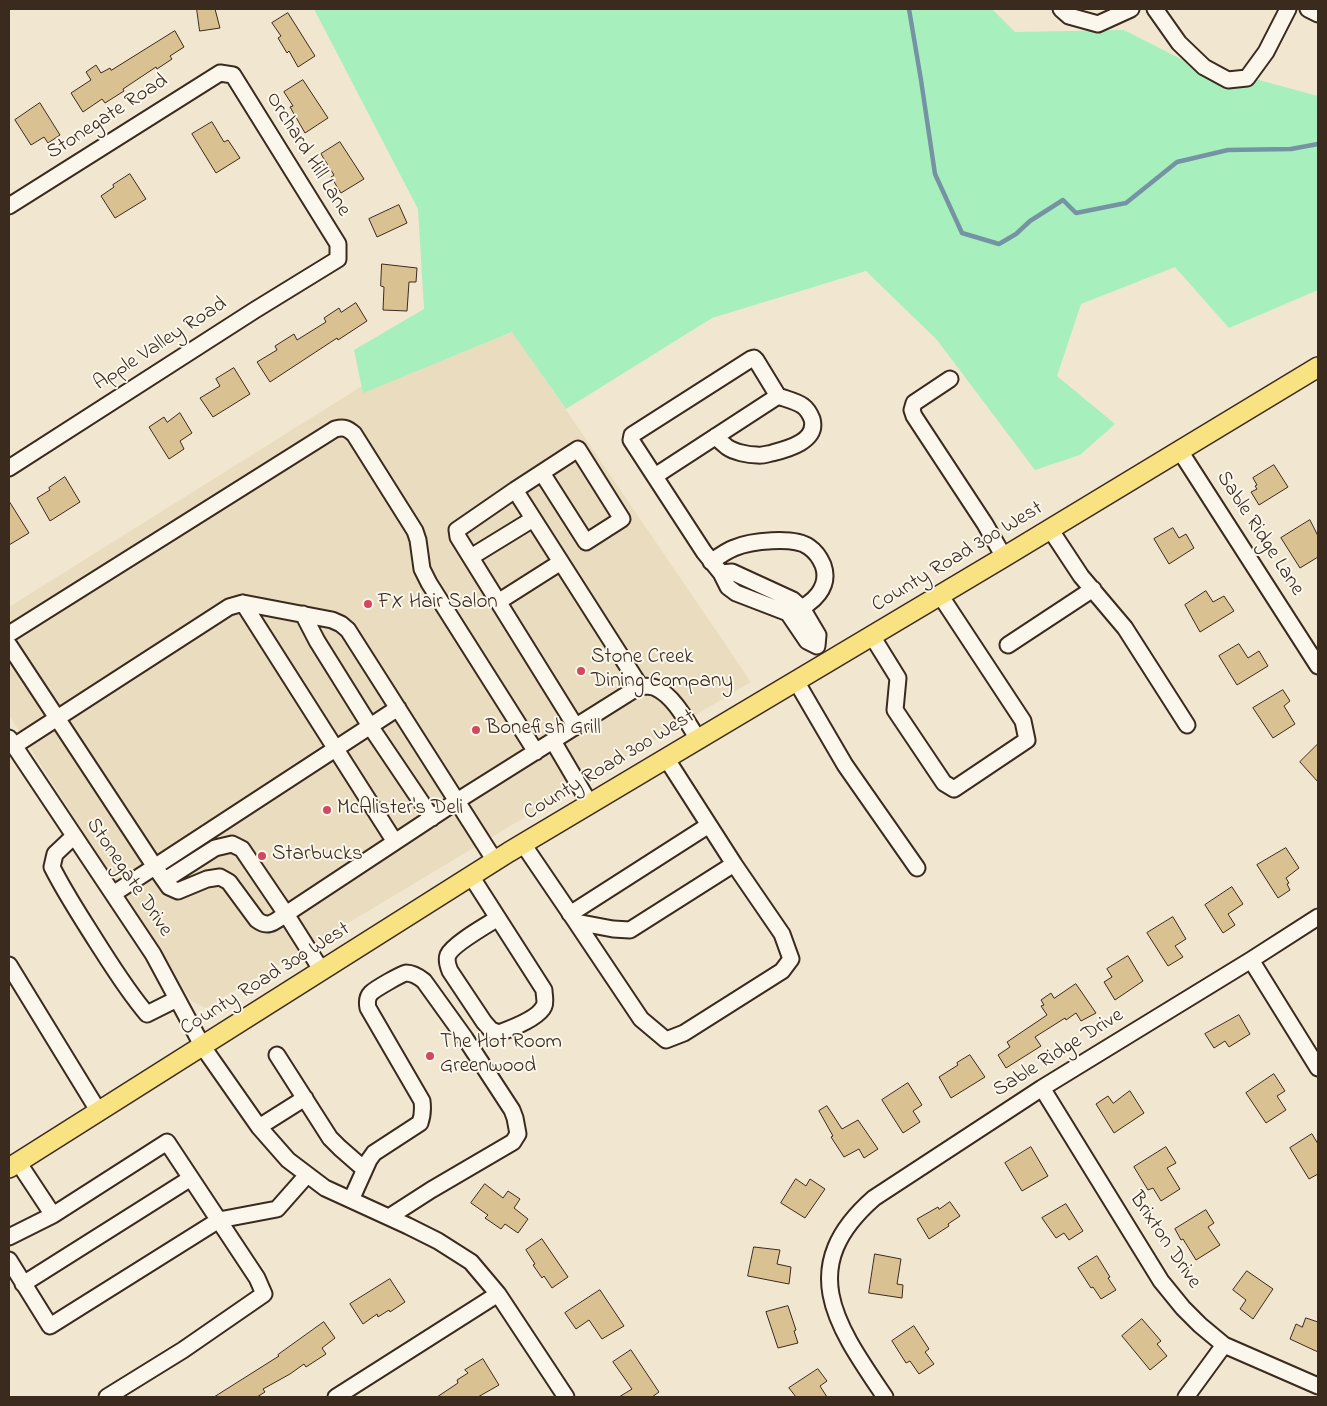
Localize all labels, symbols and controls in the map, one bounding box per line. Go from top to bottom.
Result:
street label: Stonegate Road [43,69,173,167]
street label: Orchard Hill Lane [259,88,355,222]
street label: Apple Valley Road [90,293,232,397]
street label: Sable Ridge Lane [1209,467,1309,601]
street label: County Road 300 West [868,497,1048,619]
place label: FX Hair Salon [378,591,498,617]
marker: FX Hair Salon [362,598,374,610]
place label: Stone Creek Dining Company [591,646,733,696]
marker: Stone Creek Dining Company [575,665,587,677]
street label: County Road 300 West [520,705,700,827]
place label: Bonefish Grill [486,717,601,743]
marker: Bonefish Grill [470,724,482,736]
place label: McAlister's Deli [337,797,463,823]
marker: McAlister's Deli [321,804,333,816]
street label: Stonegate Drive [79,814,177,942]
place label: Starbucks [272,843,363,869]
marker: Starbucks [256,850,268,862]
street label: County Road 300 West [177,918,355,1042]
street label: Sable Ridge Drive [989,1004,1129,1104]
place label: The Hot Room Greenwood [440,1031,562,1081]
marker: The Hot Room Greenwood [424,1050,436,1062]
street label: Brixton Drive [1122,1188,1206,1294]

